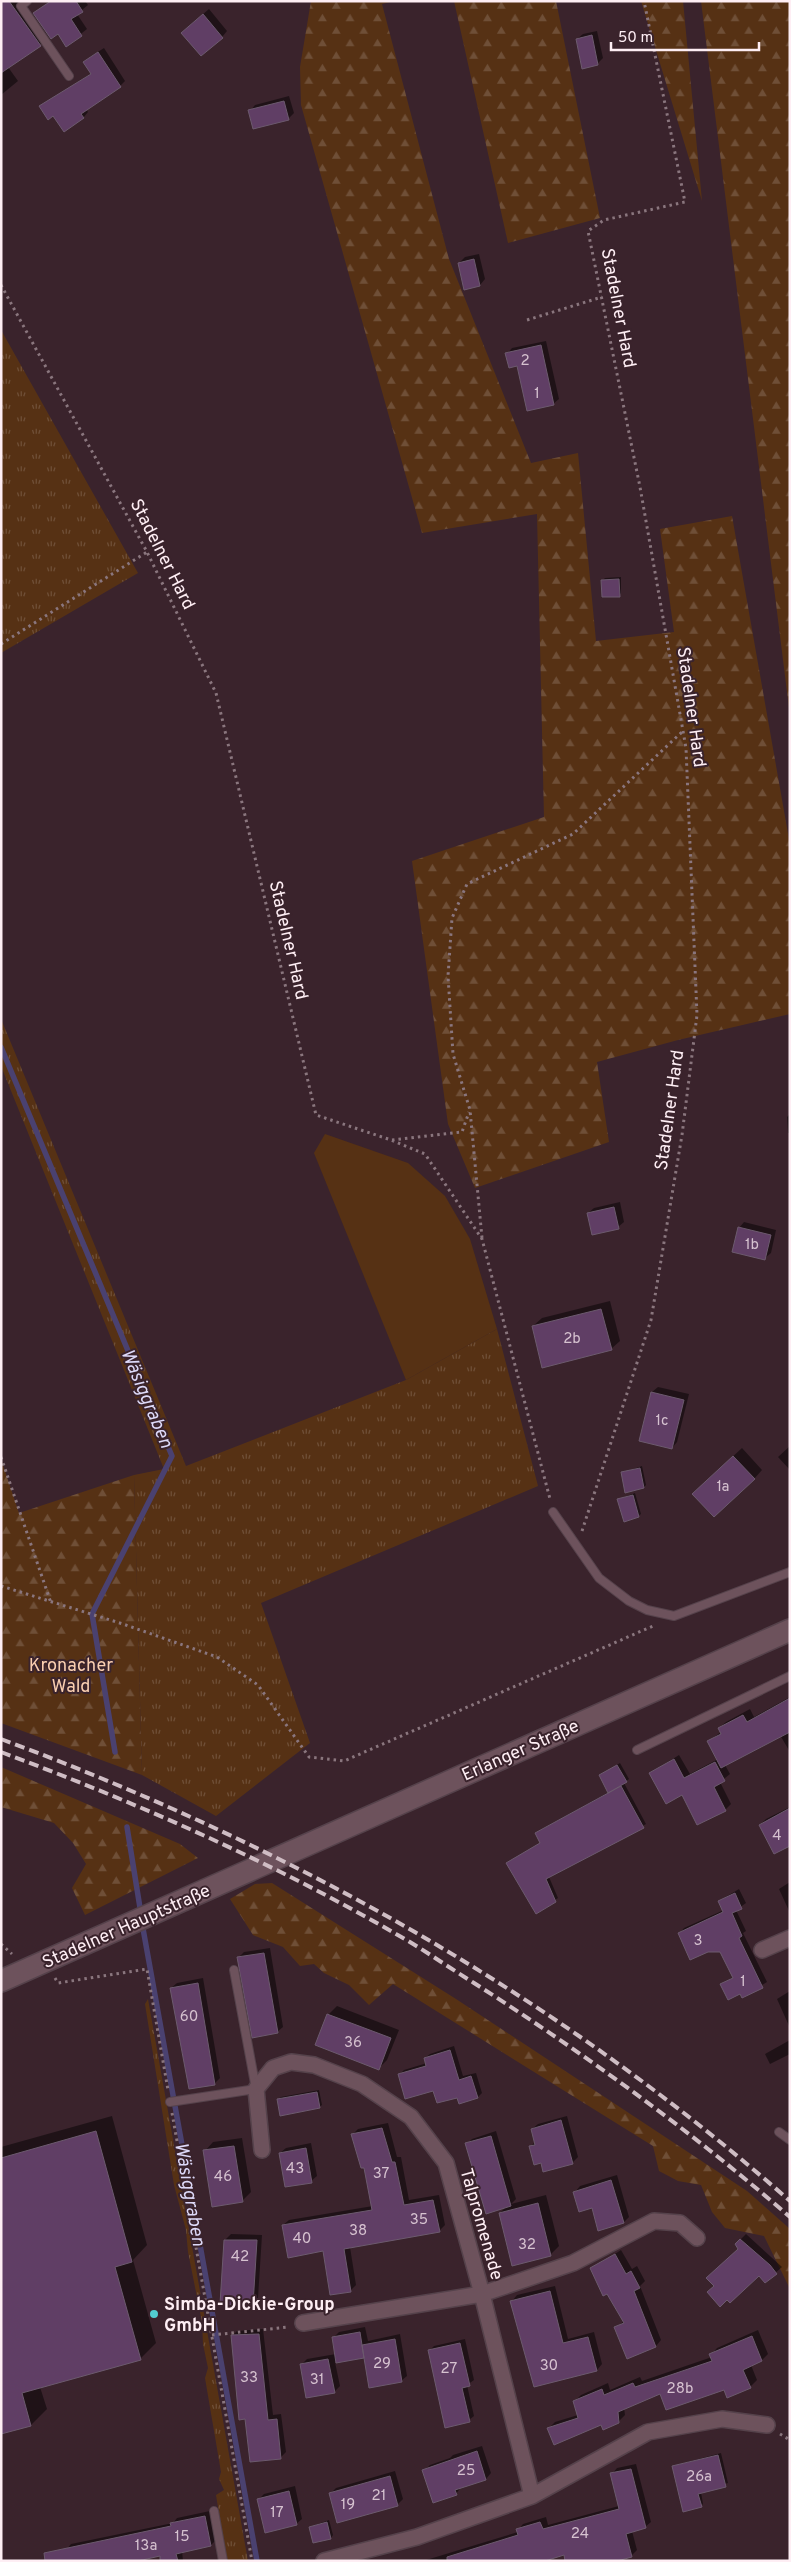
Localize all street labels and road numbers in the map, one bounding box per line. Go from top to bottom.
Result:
street label: Stadelner Hard [595,246,640,370]
street label: Stadelner Hard [124,495,199,614]
street label: Stadelner Hard [671,645,710,769]
street label: Stadelner Hard [263,879,312,1002]
street label: Stadelner Hard [651,1048,690,1172]
street label: Erlanger Straße [458,1715,583,1787]
street label: Stadelner Hauptstraße [39,1880,214,1975]
street label: Talpromenade [454,2166,507,2283]

